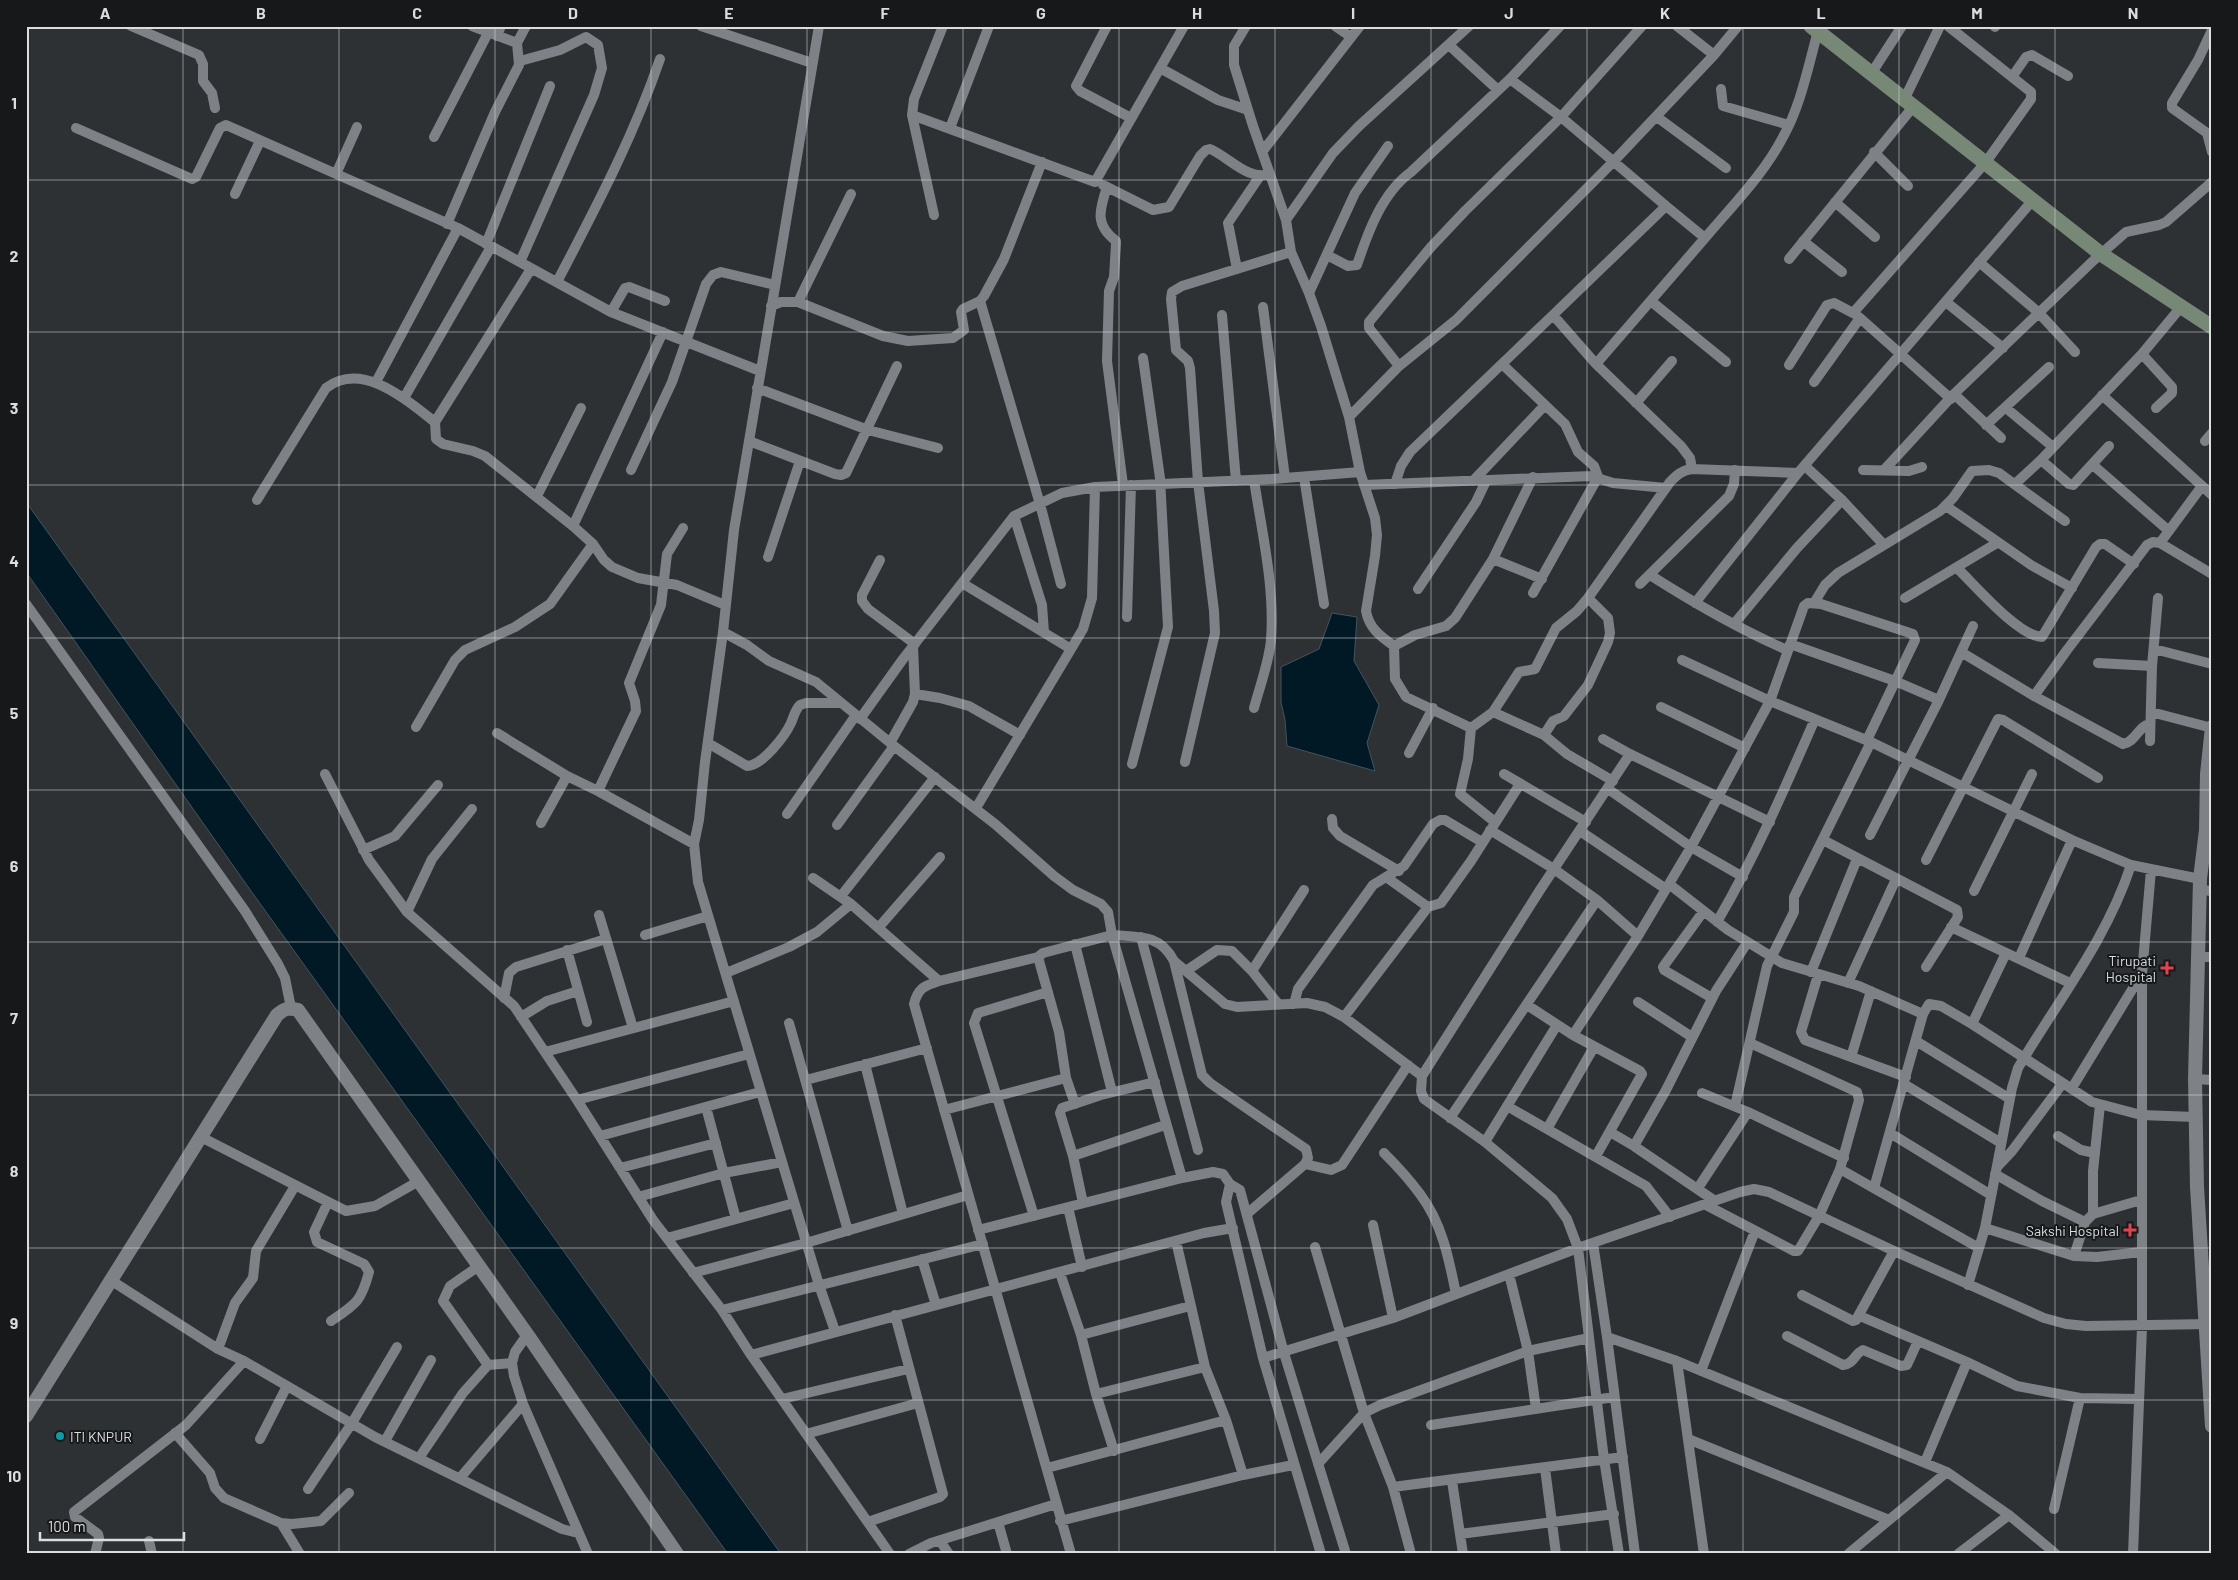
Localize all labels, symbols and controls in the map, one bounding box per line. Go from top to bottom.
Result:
text: A [100,3,111,22]
text: B [256,3,266,22]
text: C [412,3,422,22]
text: D [568,3,578,22]
text: E [724,3,734,22]
text: F [881,3,890,22]
text: G [1036,3,1046,22]
text: H [1192,3,1202,22]
text: I [1351,3,1355,22]
text: J [1504,3,1514,22]
text: K [1660,3,1670,22]
text: L [1816,3,1826,22]
text: M [1971,3,1983,22]
text: N [2128,3,2138,22]
text: 1 [11,93,17,112]
text: 2 [10,246,19,265]
text: 3 [10,398,18,417]
text: 4 [9,551,19,570]
text: 5 [10,703,19,722]
text: 6 [10,856,19,875]
place label: Tirupati Hospital [2106,952,2156,985]
marker: Tirupati Hospital [2160,961,2174,975]
text: 7 [10,1008,18,1027]
text: 8 [10,1161,19,1180]
place label: Sakshi Hospital [2026,1222,2119,1239]
marker: Sakshi Hospital [2123,1223,2137,1237]
text: 9 [10,1313,18,1332]
place label: ITI KNPUR [70,1428,132,1445]
marker: ITI KNPUR [54,1430,66,1442]
text: 10 [7,1466,21,1485]
scale bar [40,1510,184,1542]
text: 100 m [48,1517,86,1535]

